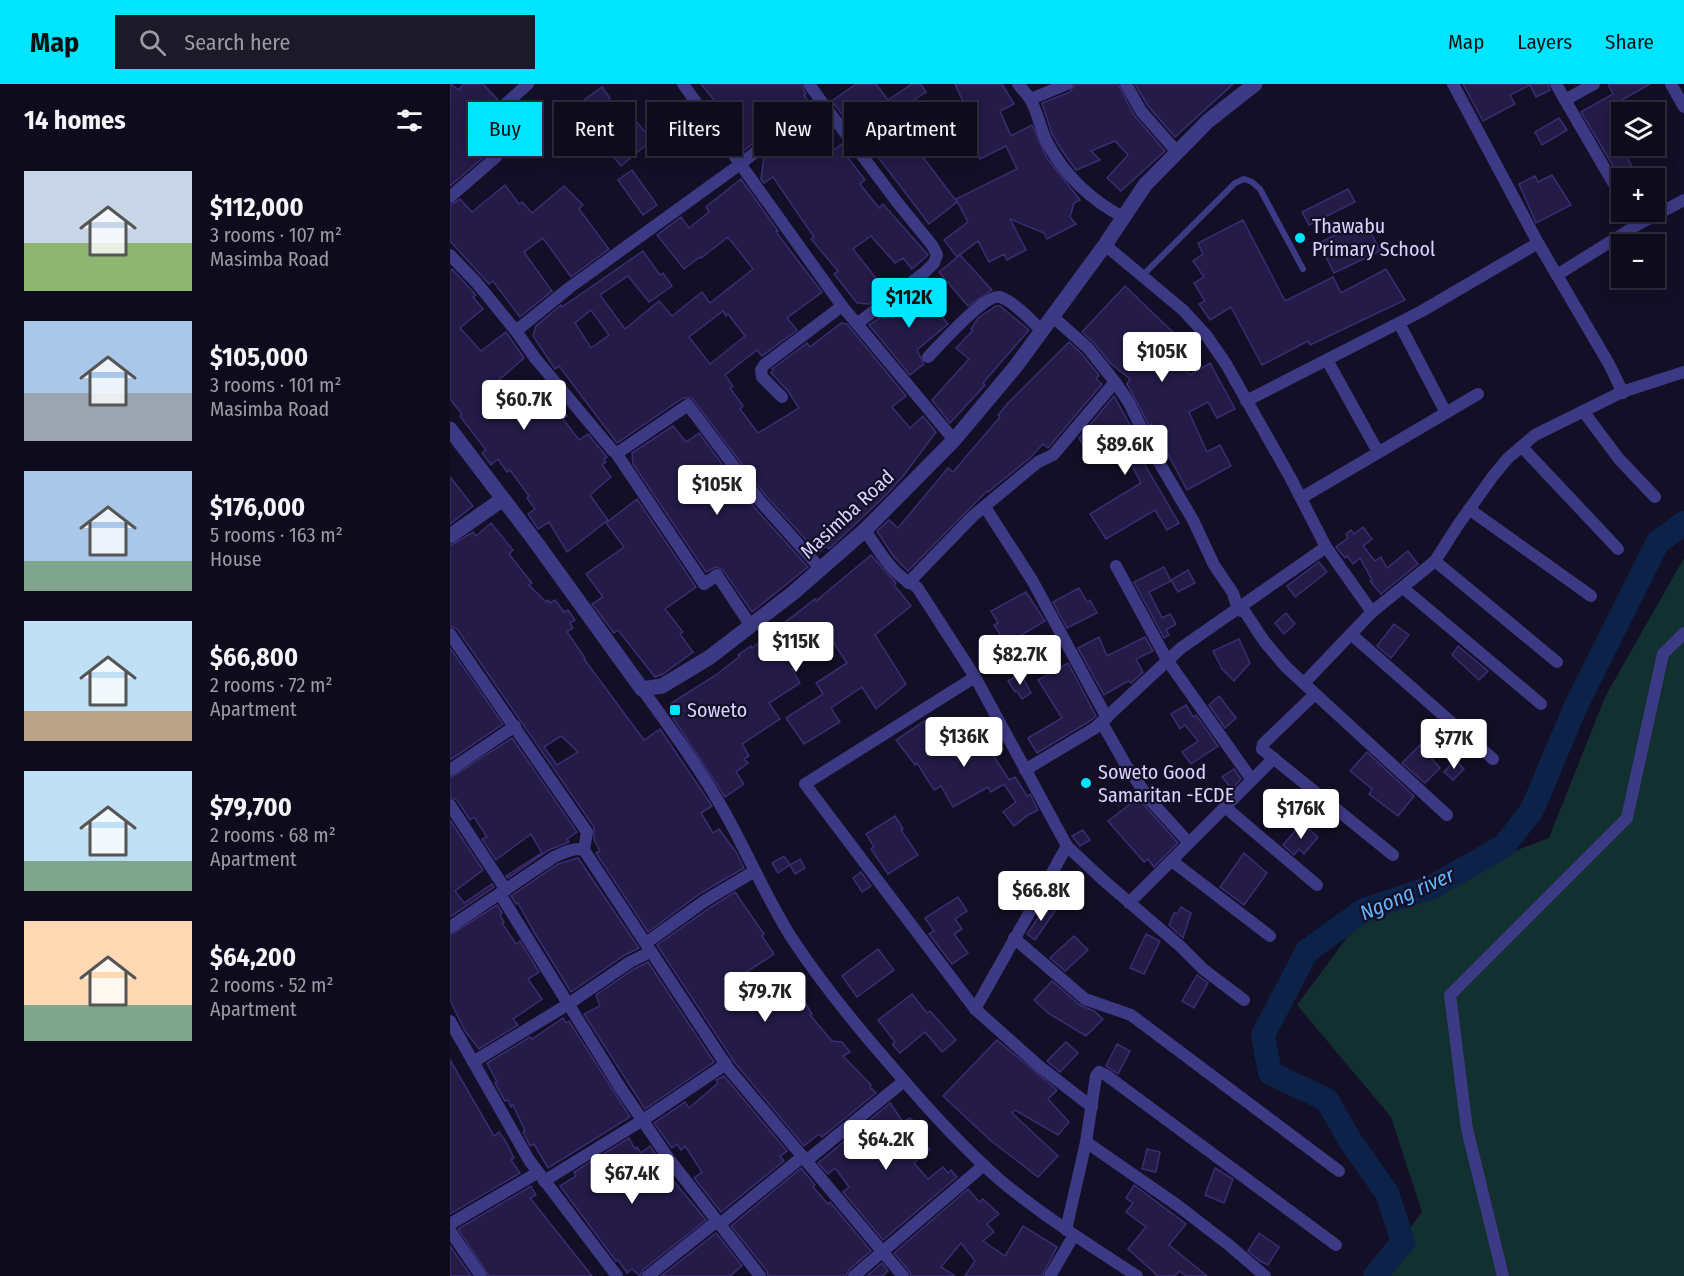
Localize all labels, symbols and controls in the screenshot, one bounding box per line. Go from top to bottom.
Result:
search box [115,15,535,69]
text: Map [30,26,79,59]
icon: search [136,26,169,59]
text: Search here [184,29,290,56]
text: Map [1448,29,1484,55]
text: Layers [1517,29,1572,55]
text: Share [1605,29,1654,55]
chip: Buy [468,102,542,156]
chip: Rent [554,102,635,156]
chip: Filters [647,102,742,156]
chip: New [754,102,832,156]
chip: Apartment [844,102,977,156]
map controls [1611,102,1665,288]
button: layers [1611,102,1665,156]
icon: filters [393,104,426,137]
text: 14 homes [24,105,126,136]
button: + [1611,168,1665,222]
text: $112,000 [210,192,304,223]
icon: home [72,195,144,267]
place label: Thawabu Primary School [1312,214,1435,261]
text: 3 rooms · 107 m² [210,223,342,247]
marker: Thawabu Primary School [1293,231,1307,245]
button: − [1611,234,1665,288]
text: Masimba Road [210,247,329,271]
pin: $112K [867,278,951,329]
text: $112K [886,285,932,309]
pin: $105K [1120,332,1204,383]
text: $105K [1137,339,1187,363]
text: $105,000 [210,342,308,373]
icon: home [72,345,144,417]
text: 3 rooms · 101 m² [210,373,341,397]
pin: $60.7K [475,380,573,431]
text: $60.7K [496,387,552,411]
text: Masimba Road [210,397,329,421]
pin: $89.6K [1076,425,1174,476]
text: $89.6K [1096,432,1154,456]
pin: $105K [675,465,759,516]
street label: Masimba Road [795,465,899,563]
text: $105K [692,472,742,496]
text: $176,000 [210,492,305,523]
icon: home [72,495,144,567]
text: 5 rooms · 163 m² [210,523,343,547]
text: House [210,547,262,571]
pin: $115K [754,622,838,673]
text: $115K [772,629,820,653]
pin: $82.7K [971,635,1069,686]
text: $66,800 [210,642,298,673]
text: $82.7K [993,642,1047,666]
icon: home [72,645,144,717]
text: 2 rooms · 72 m² [210,673,332,697]
text: Apartment [210,697,297,721]
place label: Soweto [687,698,747,722]
marker: Soweto [668,703,682,717]
pin: $136K [922,717,1006,768]
pin: $77K [1418,719,1490,770]
text: $136K [939,724,989,748]
text: $77K [1435,726,1473,750]
place label: Soweto Good Samaritan -ECDE [1098,760,1234,807]
marker: Soweto Good Samaritan -ECDE [1079,776,1093,790]
pin: $176K [1259,789,1343,840]
text: $79,700 [210,792,292,823]
icon: home [72,795,144,867]
text: $176K [1277,796,1325,820]
text: 2 rooms · 68 m² [210,823,336,847]
text: Apartment [210,847,297,871]
water label: Ngong river [1356,861,1459,926]
pin: $66.8K [992,871,1090,922]
text: $66.8K [1012,878,1070,902]
text: $64,200 [210,942,296,973]
icon: home [72,945,144,1017]
pin: $79.7K [716,972,814,1023]
text: 2 rooms · 52 m² [210,973,334,997]
text: $79.7K [738,979,792,1003]
text: Apartment [210,997,297,1021]
pin: $64.2K [837,1120,935,1171]
text: $64.2K [858,1127,914,1151]
pin: $67.4K [583,1154,681,1205]
text: $67.4K [605,1161,659,1185]

